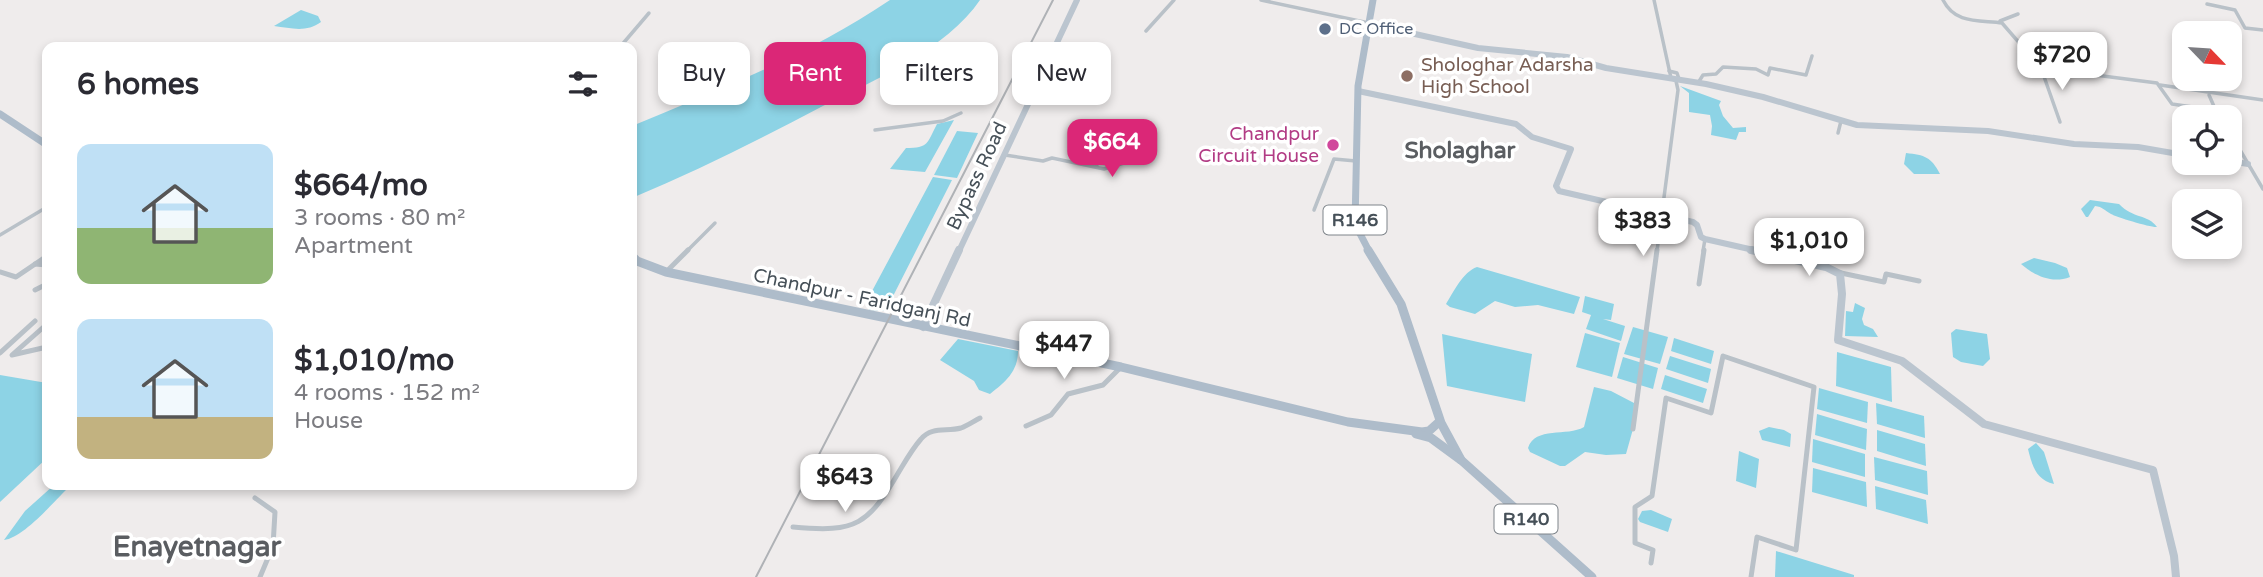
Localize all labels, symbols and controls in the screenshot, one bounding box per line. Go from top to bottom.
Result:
place label: DC Office [1339,19,1413,39]
marker: DC Office [1317,21,1333,37]
north arrow [2172,21,2242,91]
map controls [2172,21,2242,259]
pin: $720 [2021,32,2103,92]
text: $720 [2033,41,2091,69]
chip: Buy [658,42,750,105]
chip: Rent [764,42,866,105]
chip: Filters [880,42,998,105]
chip: New [1012,42,1111,105]
place label: Shologhar Adarsha High School [1421,54,1594,98]
icon: filters [564,65,602,103]
text: 6 homes [77,66,199,103]
marker: Shologhar Adarsha High School [1399,68,1415,84]
button: locate [2172,105,2242,175]
street label: Bypass Road [942,118,1012,234]
pin: $664 [1071,120,1153,179]
place label: Chandpur Circuit House [1198,123,1320,167]
text: $664 [1083,128,1141,156]
marker: Chandpur Circuit House [1325,137,1341,153]
district label: Sholaghar [1405,137,1517,165]
text: $664/mo [294,167,428,204]
icon: home [133,172,217,256]
button: layers [2172,189,2242,259]
pin: $383 [1602,198,1684,258]
text: 3 rooms · 80 m² [294,204,465,232]
road number: R146 [1324,205,1386,234]
text: $383 [1614,207,1672,235]
pin: $1,010 [1752,218,1866,278]
text: $1,010 [1770,227,1848,255]
text: Apartment [294,232,413,260]
street label: Chandpur - Faridganj Rd [751,264,973,332]
pin: $447 [1023,322,1105,381]
text: $447 [1035,330,1093,358]
text: $1,010/mo [294,342,454,379]
icon: home [133,347,217,431]
text: 4 rooms · 152 m² [294,379,480,407]
text: House [294,407,363,435]
pin: $643 [804,454,886,514]
text: $643 [816,463,874,491]
road number: R140 [1494,504,1558,534]
district label: Enayetnagar [113,530,283,564]

